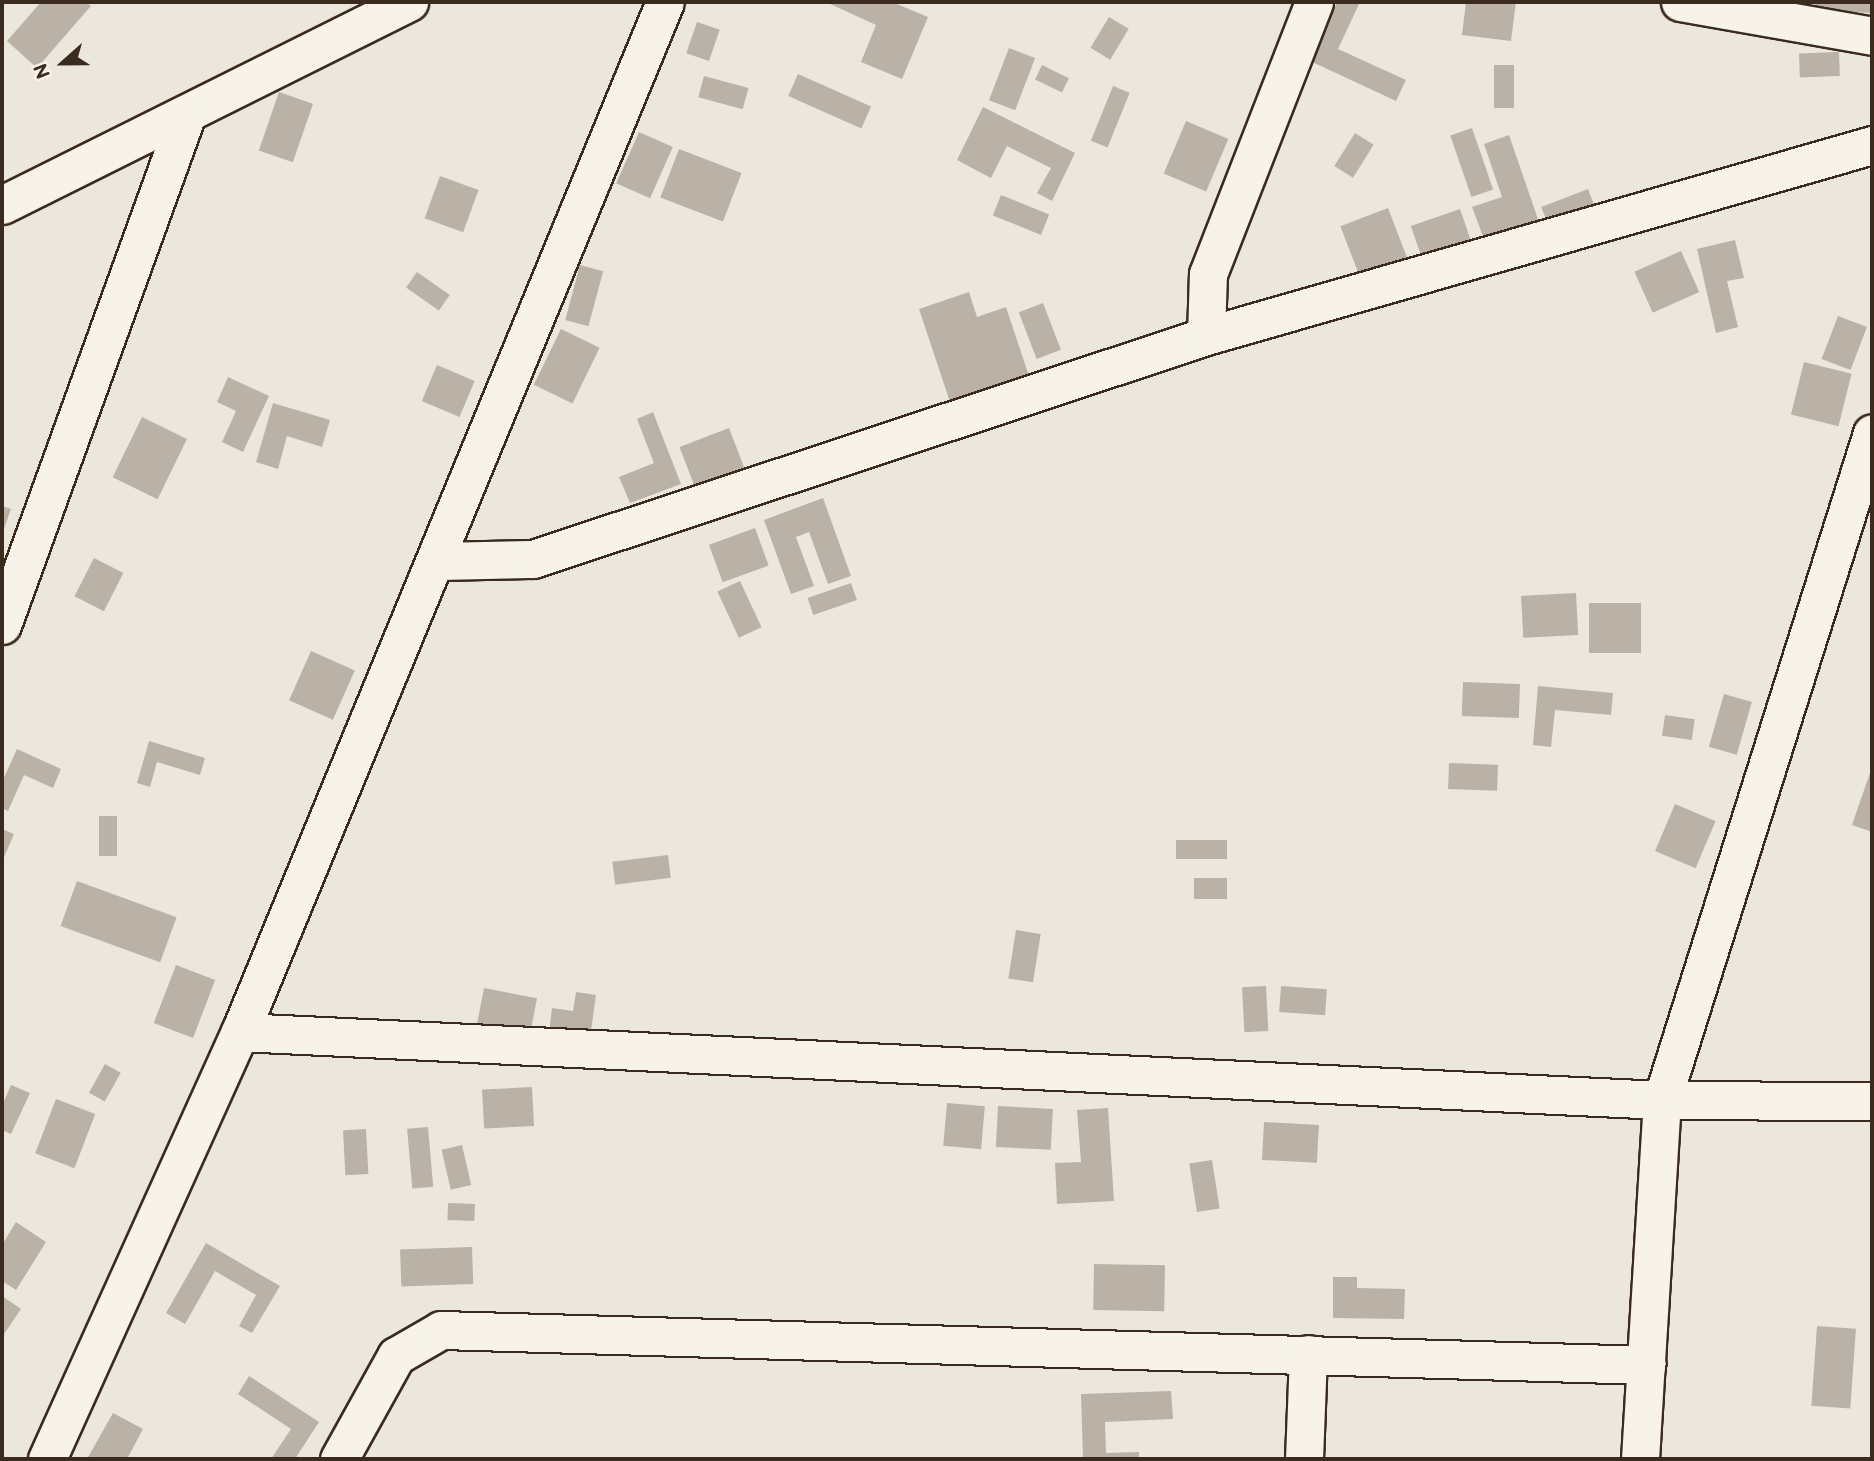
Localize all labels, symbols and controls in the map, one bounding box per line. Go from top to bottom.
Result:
north arrow [28,28,98,98]
text: N [30,60,56,81]

